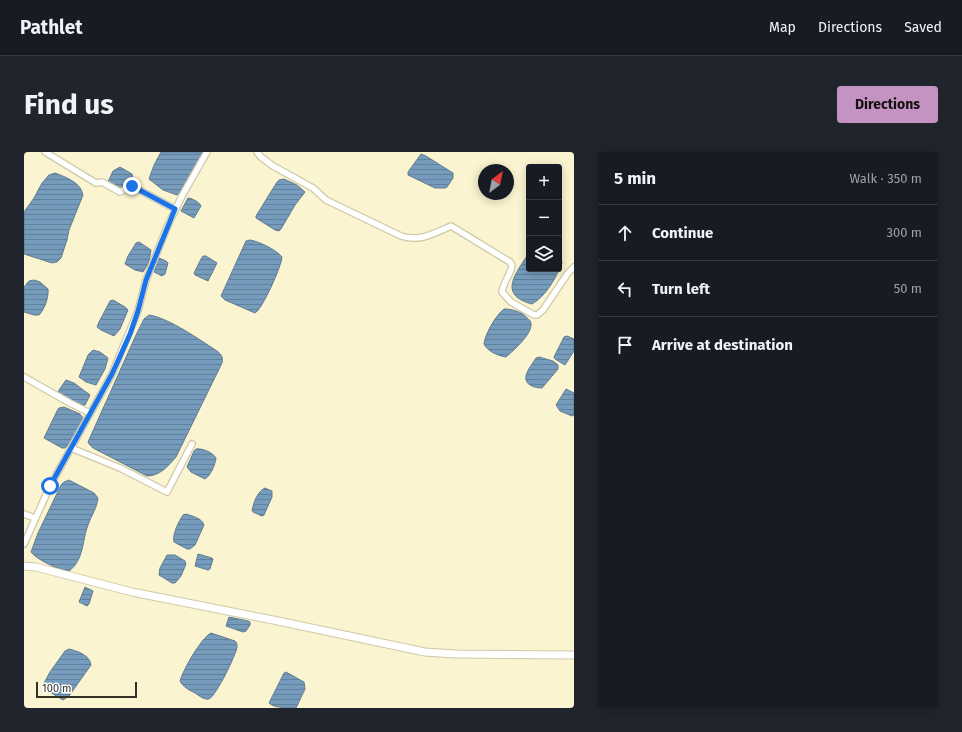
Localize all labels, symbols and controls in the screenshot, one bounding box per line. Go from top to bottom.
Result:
text: Pathlet [20,16,83,39]
text: Map [769,19,796,36]
text: Directions [818,19,882,36]
text: Saved [904,19,942,36]
button: Directions [837,86,938,123]
text: Find us [24,88,114,121]
north arrow [478,164,514,200]
map controls [526,164,562,272]
button: + [526,164,562,200]
text: 5 min [614,168,656,189]
text: Walk · 350 m [849,171,922,186]
route end [123,177,141,195]
button: − [526,200,562,236]
icon: ahead [614,222,636,244]
text: Continue [652,224,713,242]
text: 300 m [886,225,922,240]
button: layers [526,236,562,272]
icon: left [614,278,636,300]
text: Turn left [652,280,710,298]
text: 50 m [894,281,922,296]
icon: arrive [614,334,636,356]
text: Arrive at destination [652,336,793,354]
route start [41,477,59,495]
scale bar [36,680,137,699]
text: 100 m [42,682,71,695]

